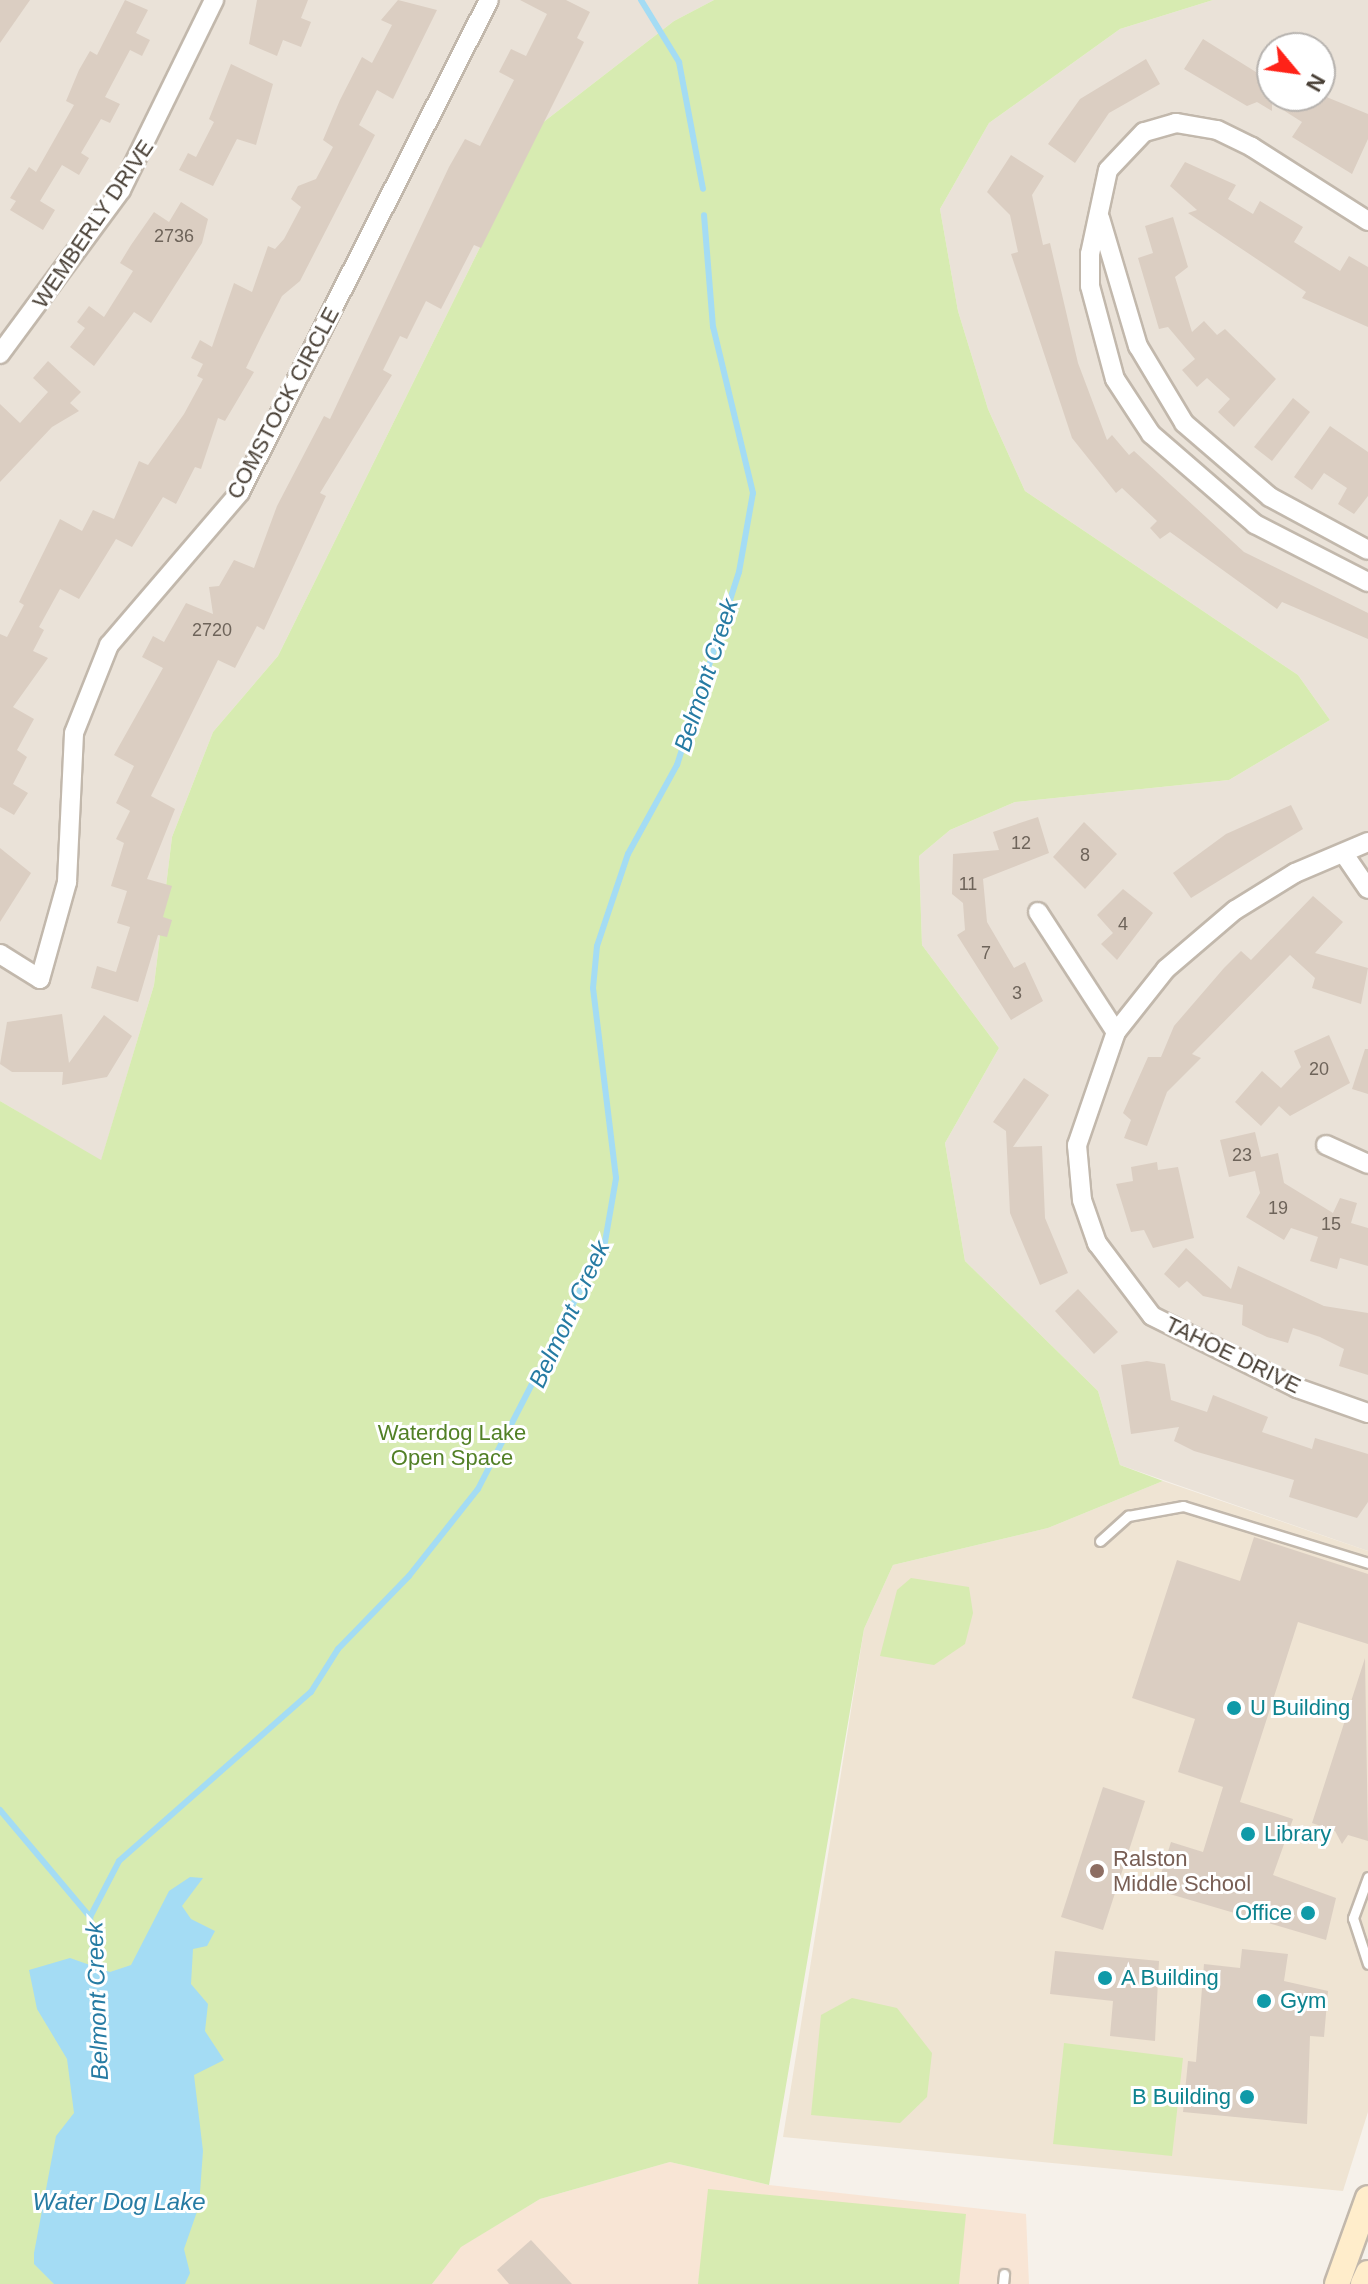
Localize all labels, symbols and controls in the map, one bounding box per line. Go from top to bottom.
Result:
north arrow [1256,32,1336,112]
text: N [1301,70,1330,96]
street label: WEMBERLY DRIVE [27,135,159,313]
house number: 2736 [154,225,194,247]
street label: COMSTOCK CIRCLE [221,303,345,503]
water label: Belmont Creek [668,595,744,755]
house number: 2720 [192,619,232,641]
house number: 12 [1011,832,1031,854]
house number: 8 [1080,844,1090,866]
house number: 11 [959,873,977,895]
house number: 4 [1118,913,1128,935]
house number: 7 [981,942,991,964]
house number: 3 [1012,982,1022,1004]
house number: 20 [1309,1058,1329,1080]
house number: 23 [1232,1144,1252,1166]
house number: 19 [1268,1197,1288,1219]
house number: 15 [1321,1213,1341,1235]
water label: Belmont Creek [522,1236,616,1392]
street label: TAHOE DRIVE [1161,1311,1305,1399]
park label: Waterdog Lake Open Space [378,1419,526,1470]
place label: U Building [1250,1695,1350,1721]
marker: U Building [1225,1699,1243,1717]
place label: Library [1264,1821,1331,1847]
marker: Library [1239,1825,1257,1843]
place label: Ralston Middle School [1113,1845,1251,1896]
marker: Ralston Middle School [1088,1862,1106,1880]
place label: Office [1235,1900,1292,1926]
marker: Office [1299,1904,1317,1922]
water label: Belmont Creek [80,1921,114,2081]
place label: A Building [1121,1965,1220,1991]
marker: A Building [1096,1969,1114,1987]
place label: Gym [1280,1988,1326,2014]
marker: Gym [1255,1992,1273,2010]
place label: B Building [1132,2084,1231,2110]
marker: B Building [1238,2088,1256,2106]
water label: Water Dog Lake [33,2188,205,2216]

